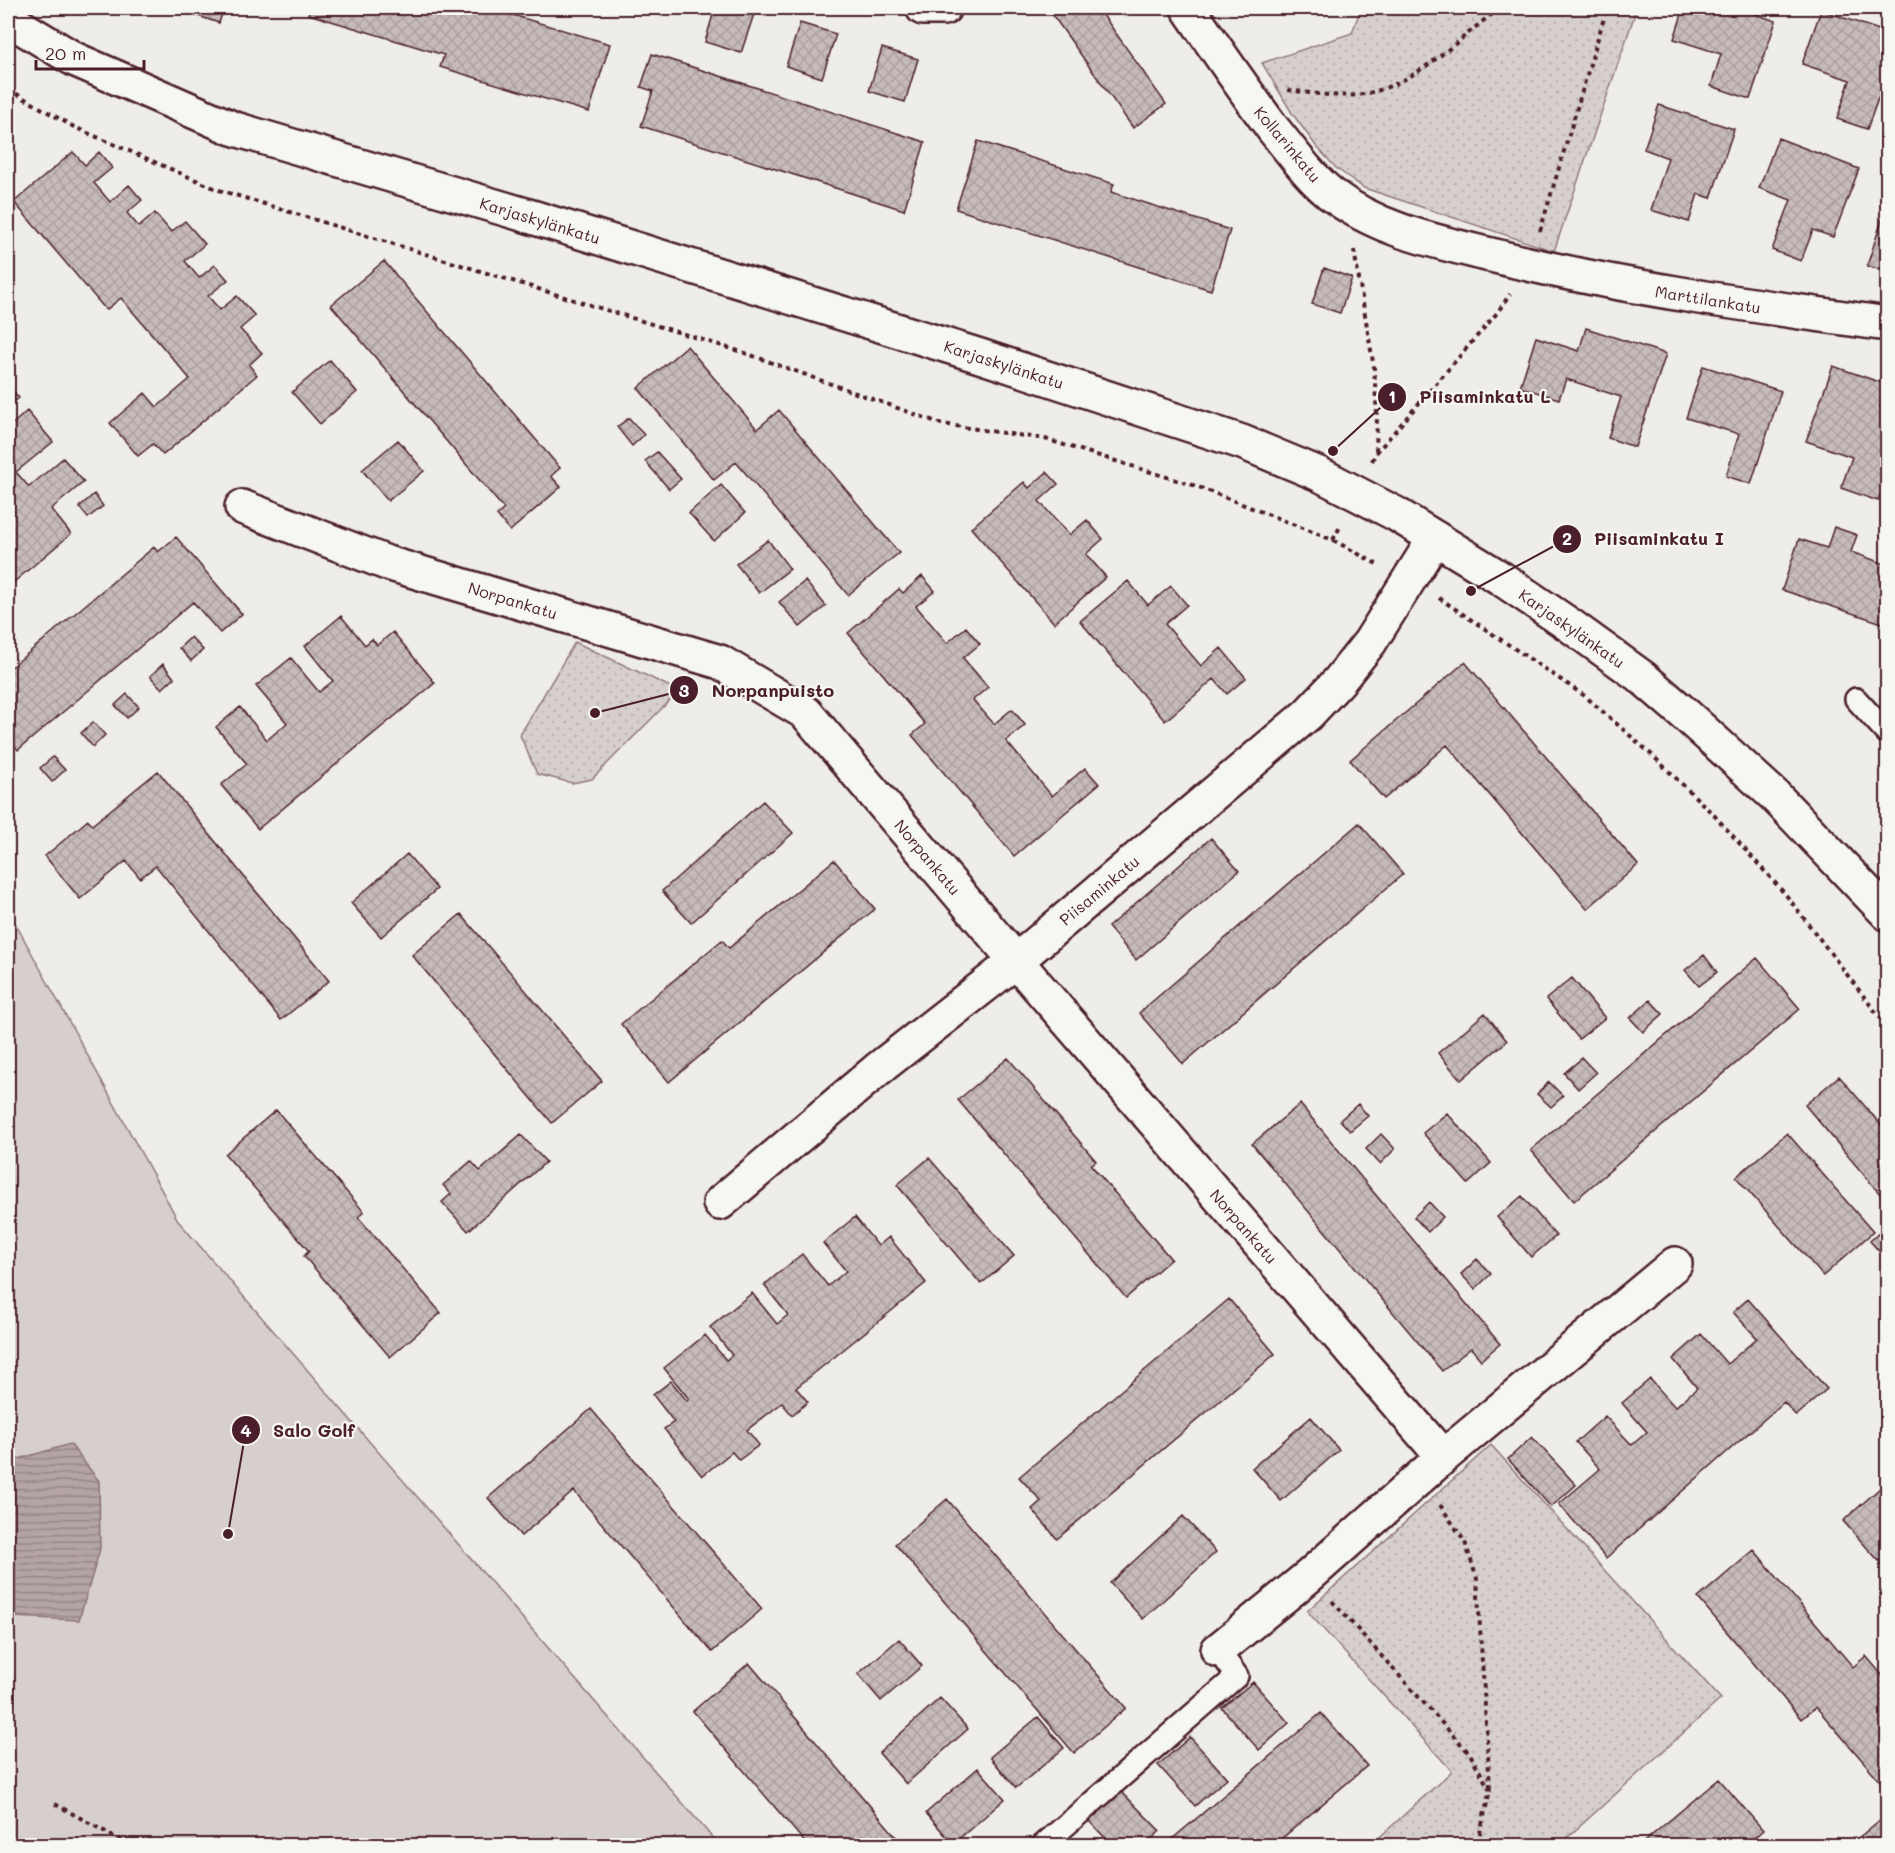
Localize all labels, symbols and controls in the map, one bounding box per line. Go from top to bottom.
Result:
scale bar [36,33,144,71]
text: 20 m [45,41,86,65]
street label: Kollarinkatu [1250,102,1326,186]
street label: Karjaskylänkatu [477,192,603,248]
street label: Marttilankatu [1654,280,1762,318]
street label: Karjaskylänkatu [941,335,1067,393]
callout: Piisaminkatu L [1377,379,1562,415]
text: 1 [1388,384,1396,408]
text: Piisaminkatu L [1419,384,1551,408]
callout: Piisaminkatu I [1552,521,1736,557]
text: 2 [1562,526,1572,550]
text: Piisaminkatu I [1594,526,1724,550]
street label: Norpankatu [466,576,560,624]
street label: Karjaskylänkatu [1515,584,1629,672]
callout: Norpanpuisto [669,672,846,708]
text: 3 [679,678,690,702]
text: Norpanpuisto [712,678,834,702]
street label: Norpankatu [890,815,966,899]
street label: Piisaminkatu [1055,850,1143,930]
street label: Norpankatu [1206,1184,1282,1268]
callout: Salo Golf [231,1412,367,1448]
text: 4 [240,1418,252,1442]
text: Salo Golf [273,1418,355,1442]

